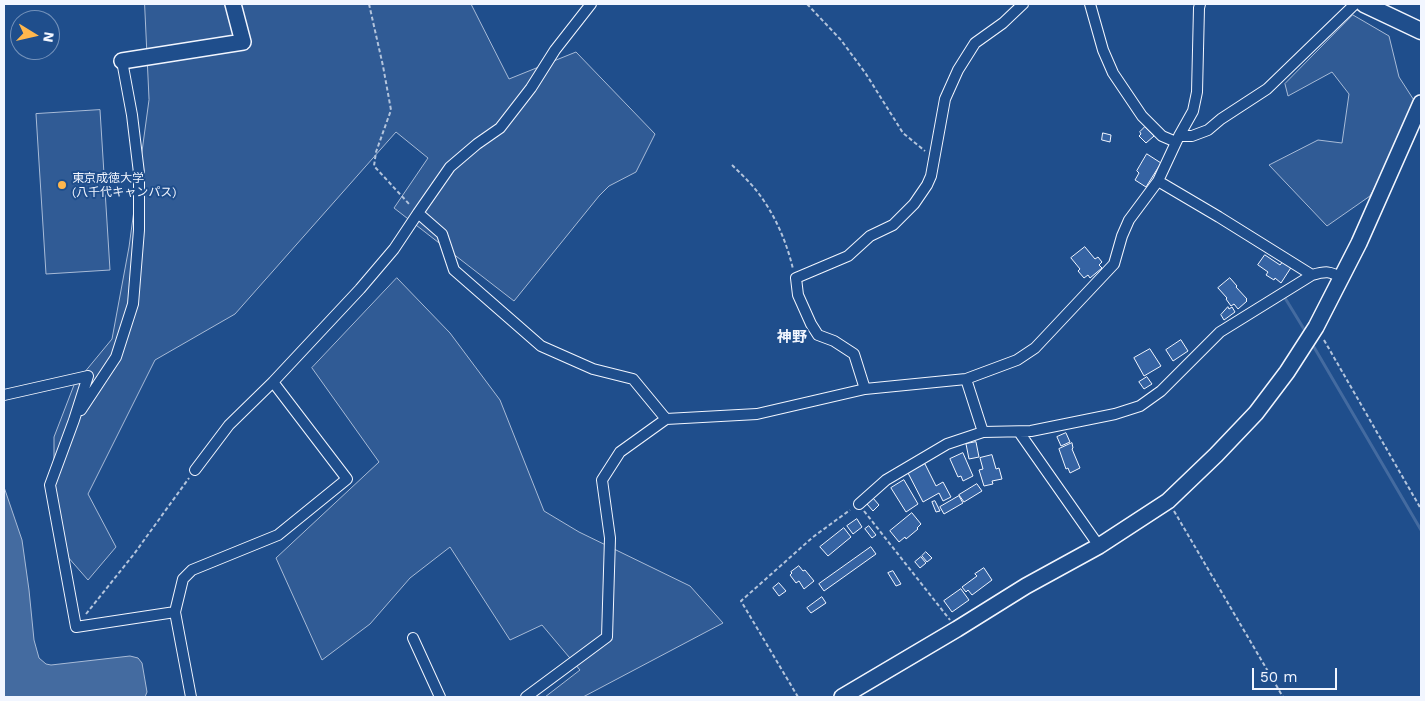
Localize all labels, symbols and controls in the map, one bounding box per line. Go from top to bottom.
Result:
north arrow [10,10,60,60]
text: N [40,31,58,44]
place label: 東京成徳大学 (八千代キャンパス) [72,171,176,199]
marker: 東京成徳大学 (八千代キャンパス) [56,179,68,191]
district label: 神野 [777,329,807,347]
scale bar [1255,658,1340,690]
text: 50 m [1260,668,1297,686]

